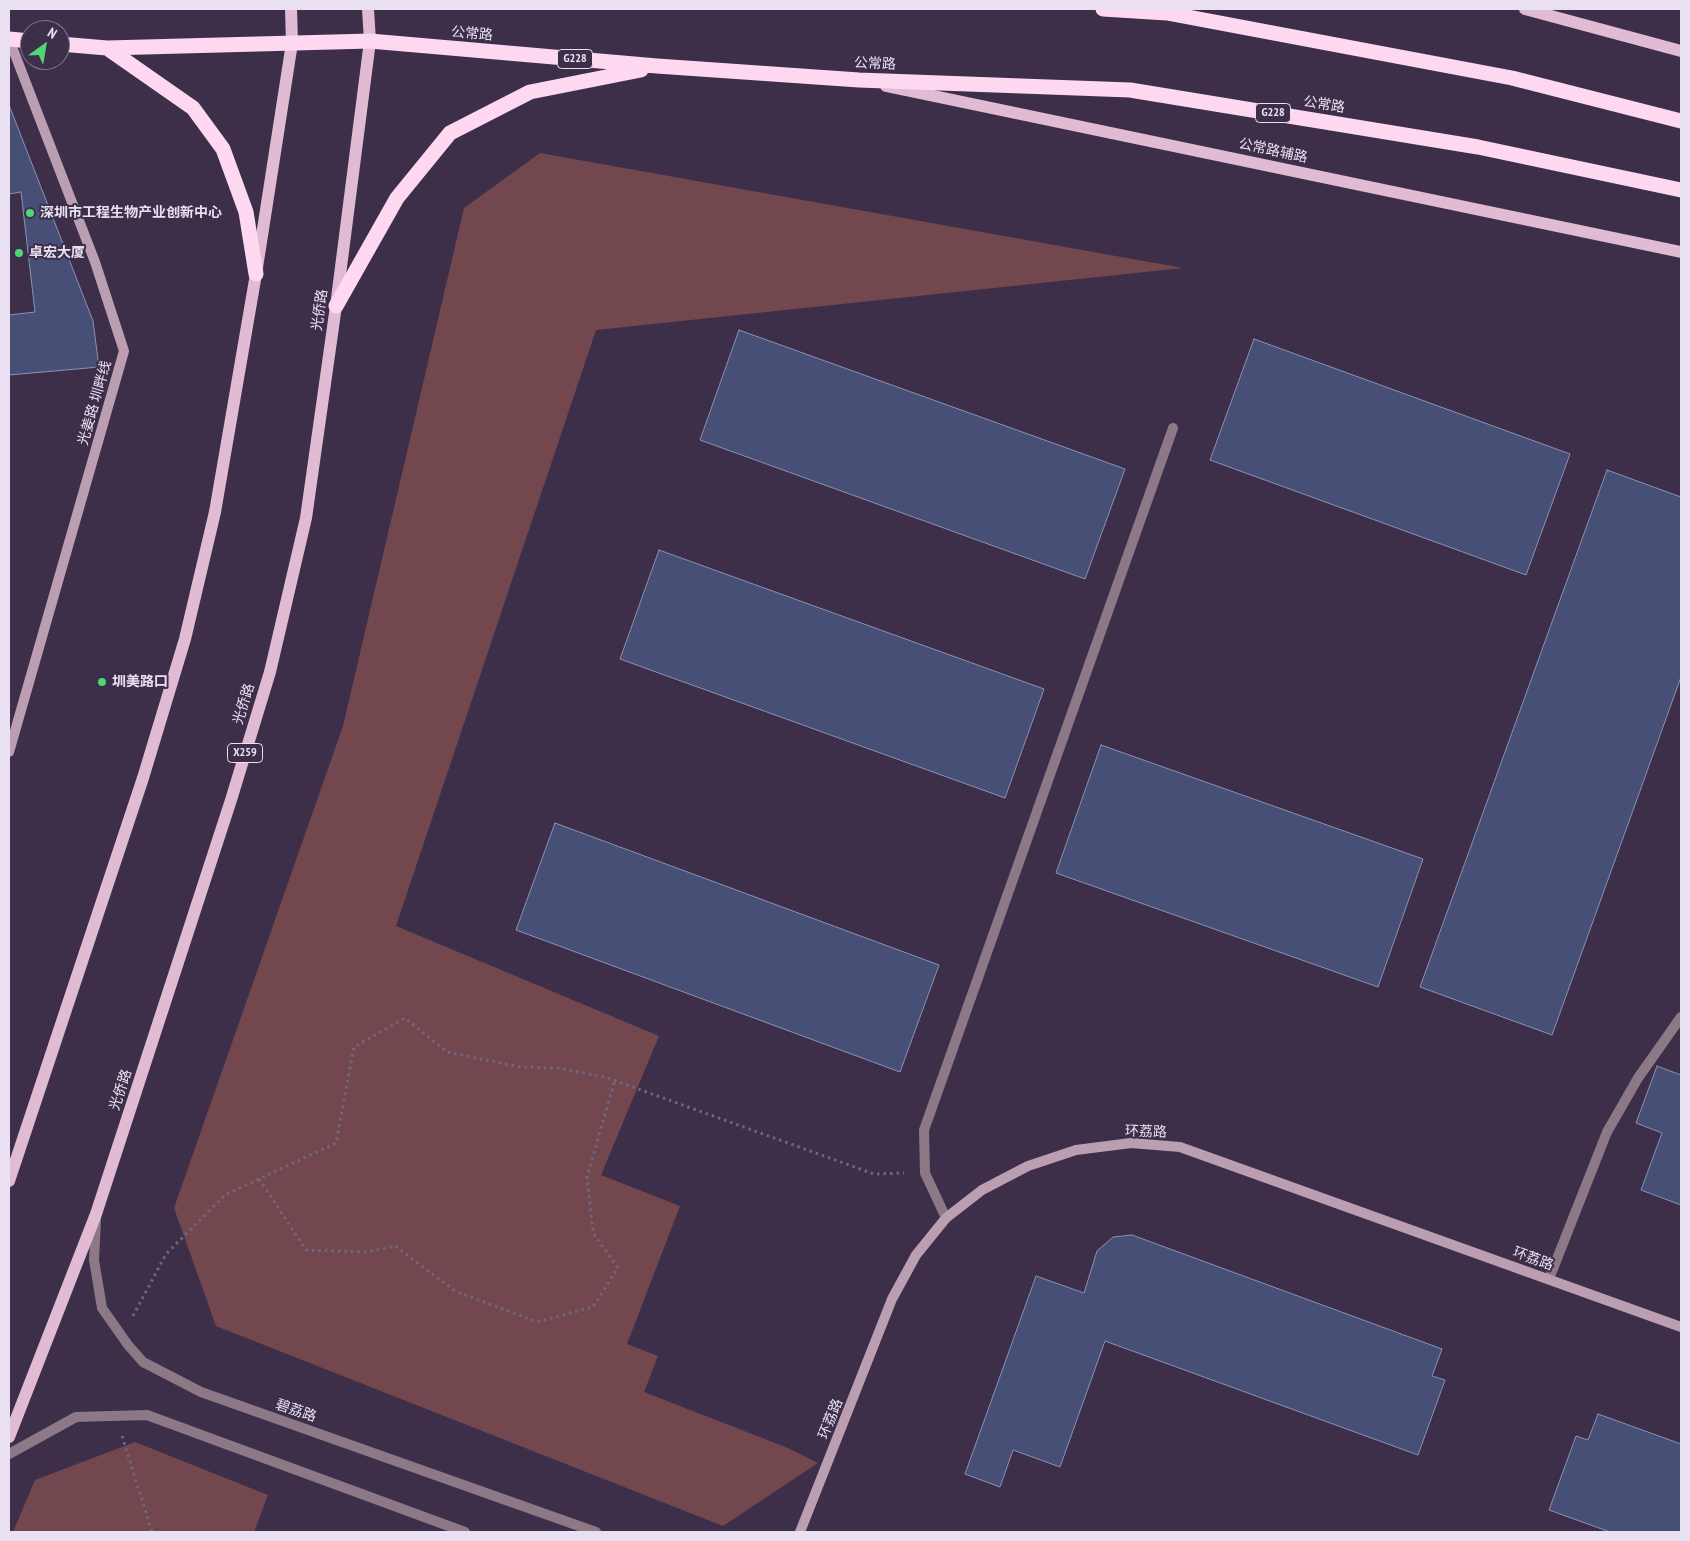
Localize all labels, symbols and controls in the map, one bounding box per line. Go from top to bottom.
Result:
north arrow [20,20,70,70]
text: N [44,23,60,43]
street label: 公常路 [450,24,494,44]
road number: G228 [558,50,592,68]
street label: 公常路 [854,55,896,73]
street label: 公常路 [1302,93,1346,117]
road number: G228 [1256,104,1290,122]
street label: 公常路辅路 [1237,136,1309,166]
place label: 深圳市工程生物产业创新中心 [40,205,222,221]
marker: 深圳市工程生物产业创新中心 [24,207,36,219]
place label: 卓宏大厦 [29,245,85,261]
marker: 卓宏大厦 [13,247,25,259]
street label: 光侨路 [309,288,331,332]
street label: 光姜路 圳畔线 [75,359,115,447]
place label: 圳美路口 [112,674,168,690]
marker: 圳美路口 [96,676,108,688]
street label: 光侨路 [230,681,258,727]
road number: X259 [228,744,262,762]
street label: 光侨路 [107,1067,135,1113]
street label: 环荔路 [1125,1123,1167,1141]
street label: 环荔路 [1510,1244,1556,1274]
street label: 碧荔路 [273,1396,319,1426]
street label: 环荔路 [815,1396,847,1442]

